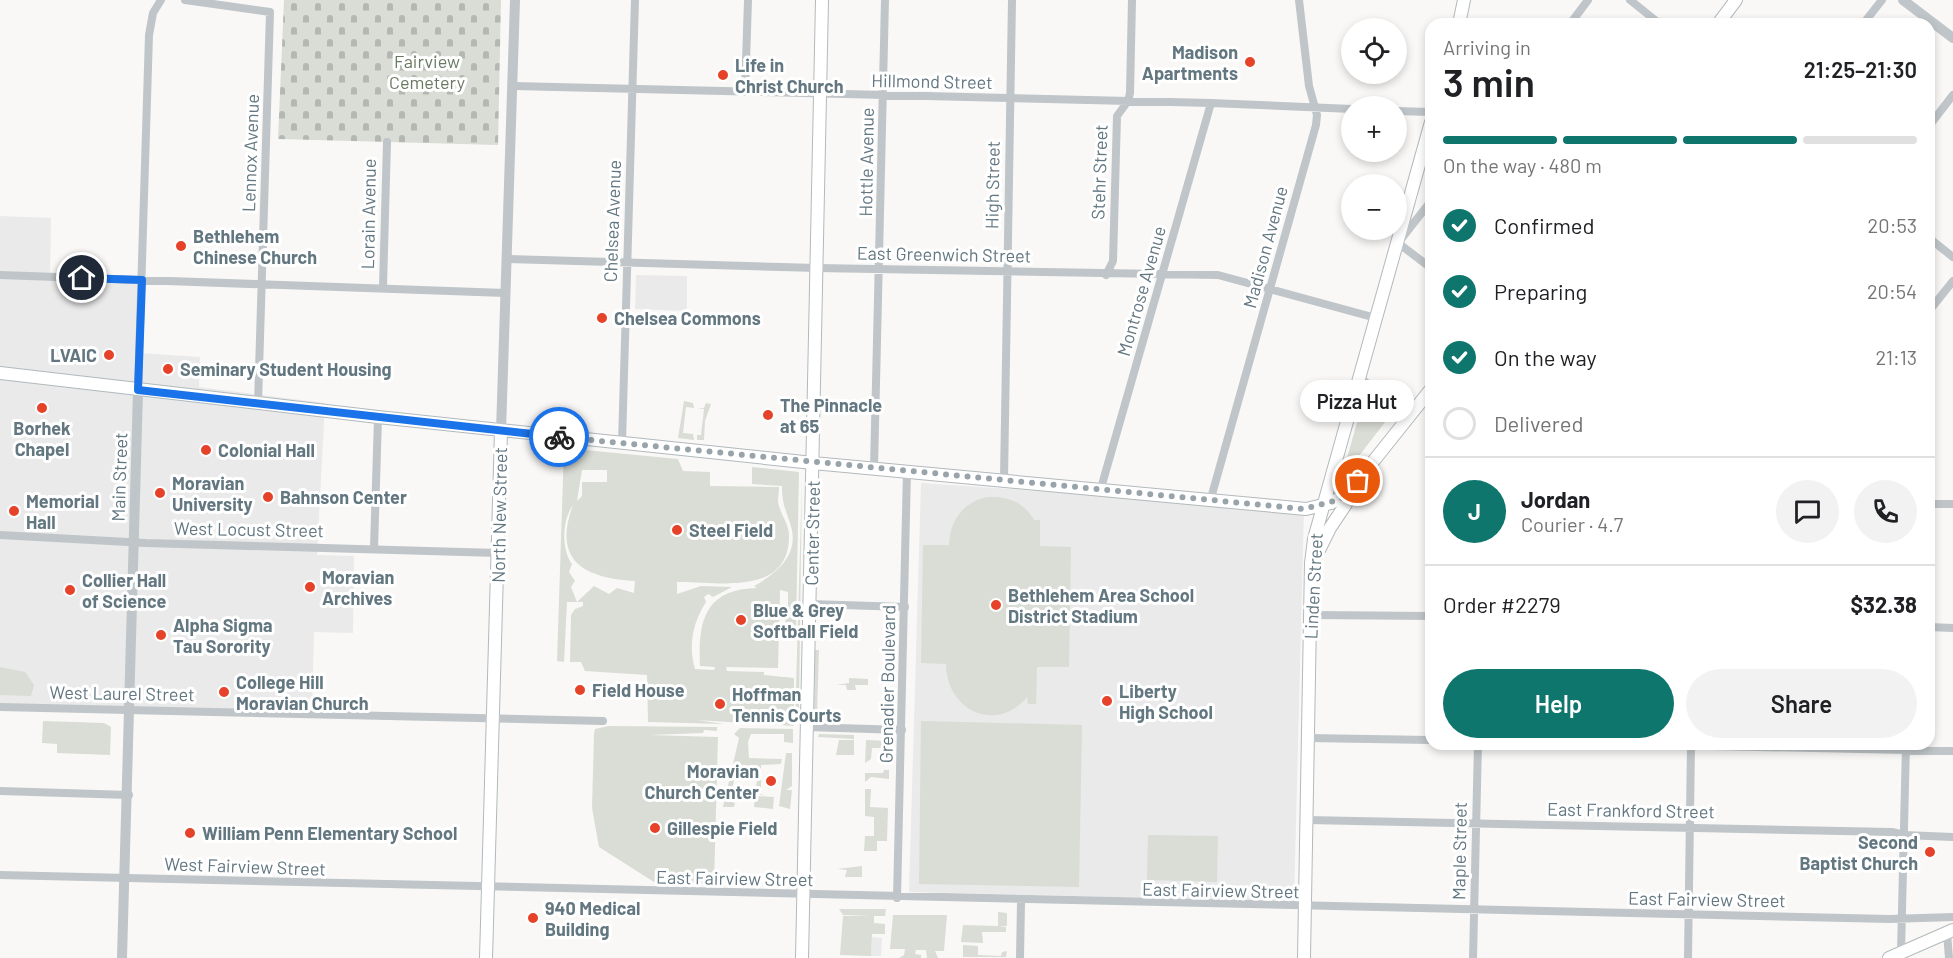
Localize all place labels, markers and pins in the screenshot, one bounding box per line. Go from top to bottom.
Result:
place label: Madison Apartments [1142,41,1238,84]
place label: Life in Christ Church [735,54,844,97]
marker: Madison Apartments [1243,55,1257,69]
marker: Life in Christ Church [716,68,730,82]
place label: Bethlehem Chinese Church [193,225,317,268]
marker: Bethlehem Chinese Church [174,239,188,253]
pin [56,252,107,303]
place label: Chelsea Commons [614,307,761,329]
marker: Chelsea Commons [595,311,609,325]
place label: LVAIC [50,344,97,366]
marker: LVAIC [102,348,116,362]
place label: Seminary Student Housing [180,358,392,380]
marker: Seminary Student Housing [161,362,175,376]
callout: Pizza Hut [1301,379,1415,421]
place label: The Pinnacle at 65 [780,394,882,437]
marker: Borhek Chapel [35,401,49,415]
marker: The Pinnacle at 65 [761,408,775,422]
place label: Borhek Chapel [13,417,71,460]
place label: Colonial Hall [218,439,315,461]
marker: Colonial Hall [199,443,213,457]
pin [1332,455,1383,506]
place label: Moravian University [172,472,253,515]
marker: Moravian University [153,486,167,500]
place label: Bahnson Center [280,486,407,508]
place label: Memorial Hall [26,490,99,533]
marker: Bahnson Center [261,490,275,504]
marker: Memorial Hall [7,504,21,518]
place label: Steel Field [689,519,773,541]
marker: Steel Field [670,523,684,537]
place label: Moravian Archives [322,566,394,609]
place label: Collier Hall of Science [82,569,166,612]
marker: Moravian Archives [303,580,317,594]
marker: Collier Hall of Science [63,583,77,597]
place label: Bethlehem Area School District Stadium [1008,584,1194,627]
marker: Bethlehem Area School District Stadium [989,598,1003,612]
place label: Blue & Grey Softball Field [753,599,858,642]
marker: Blue & Grey Softball Field [734,613,748,627]
place label: Alpha Sigma Tau Sorority [173,614,272,657]
marker: Alpha Sigma Tau Sorority [154,628,168,642]
place label: College Hill Moravian Church [236,671,369,714]
place label: Field House [592,679,685,701]
place label: Liberty High School [1119,680,1213,723]
marker: Field House [573,683,587,697]
place label: Hoffman Tennis Courts [732,683,841,726]
marker: College Hill Moravian Church [217,685,231,699]
marker: Liberty High School [1100,694,1114,708]
marker: Hoffman Tennis Courts [713,697,727,711]
place label: Moravian Church Center [645,760,759,803]
marker: Moravian Church Center [764,774,778,788]
place label: Gillespie Field [667,817,777,839]
marker: Gillespie Field [648,821,662,835]
place label: William Penn Elementary School [202,822,457,844]
marker: William Penn Elementary School [183,826,197,840]
place label: Second Baptist Church [1800,831,1918,874]
marker: Second Baptist Church [1923,845,1937,859]
place label: 940 Medical Building [545,897,640,940]
marker: 940 Medical Building [526,911,540,925]

